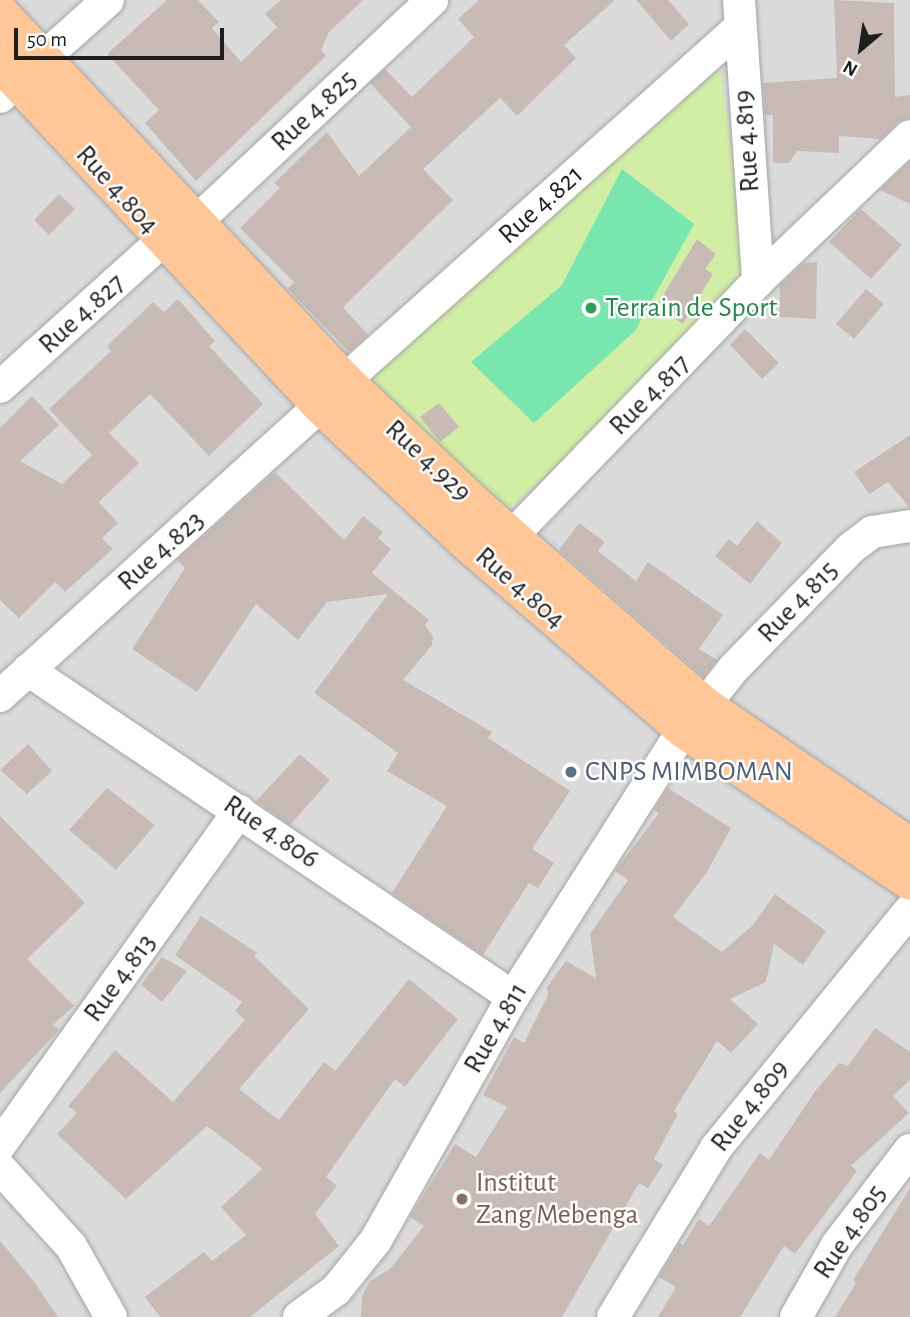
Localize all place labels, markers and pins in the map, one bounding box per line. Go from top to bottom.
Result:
place label: Terrain de Sport [605,291,777,325]
marker: Terrain de Sport [583,300,599,316]
place label: CNPS MIMBOMAN [585,755,793,789]
marker: CNPS MIMBOMAN [563,764,579,780]
place label: Institut Zang Mebenga [476,1166,639,1232]
marker: Institut Zang Mebenga [454,1191,470,1207]

